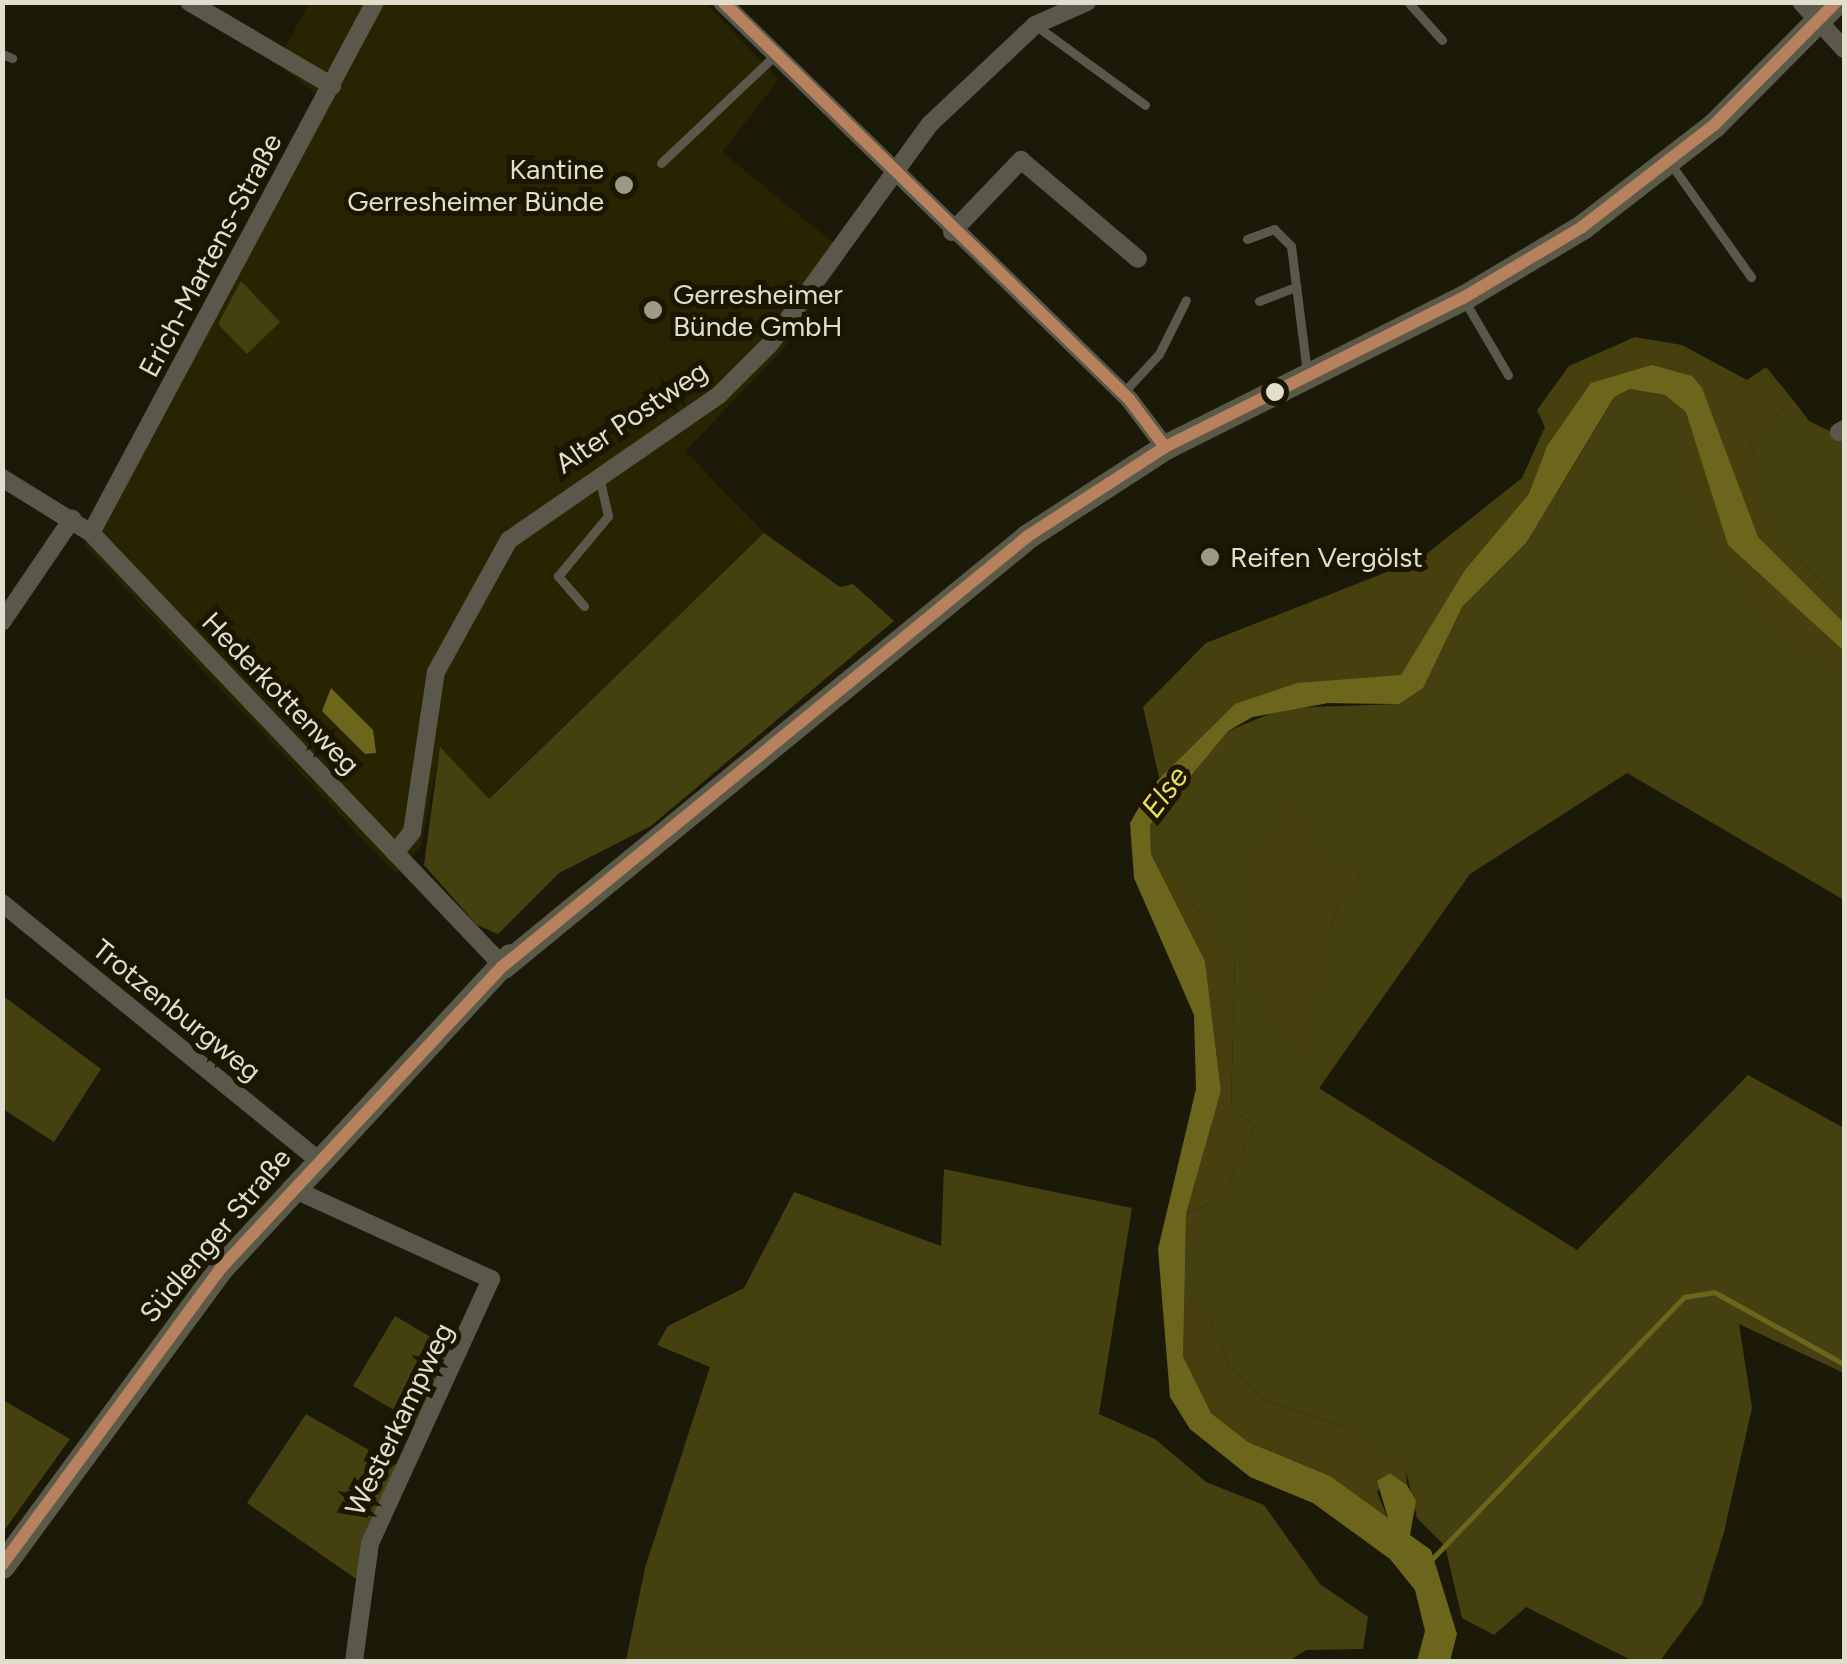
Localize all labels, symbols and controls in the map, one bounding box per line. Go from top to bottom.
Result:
street label: Erich-Martens-Straße [132,127,288,383]
place label: Kantine Gerresheimer Bünde [347,152,604,218]
marker: Kantine Gerresheimer Bünde [613,174,635,196]
place label: Gerresheimer Bünde GmbH [673,277,843,343]
marker: Gerresheimer Bünde GmbH [642,299,664,321]
street label: Alter Postweg [548,354,714,480]
unlabelled marker [1265,382,1285,402]
place label: Reifen Vergölst [1230,540,1423,574]
marker: Reifen Vergölst [1199,546,1221,568]
street label: Hederkottenweg [195,605,367,781]
water label: Else [1134,759,1196,825]
street label: Trotzenburgweg [86,932,268,1088]
street label: Südlenger Straße [132,1141,298,1329]
street label: Westerkampweg [338,1317,460,1521]

